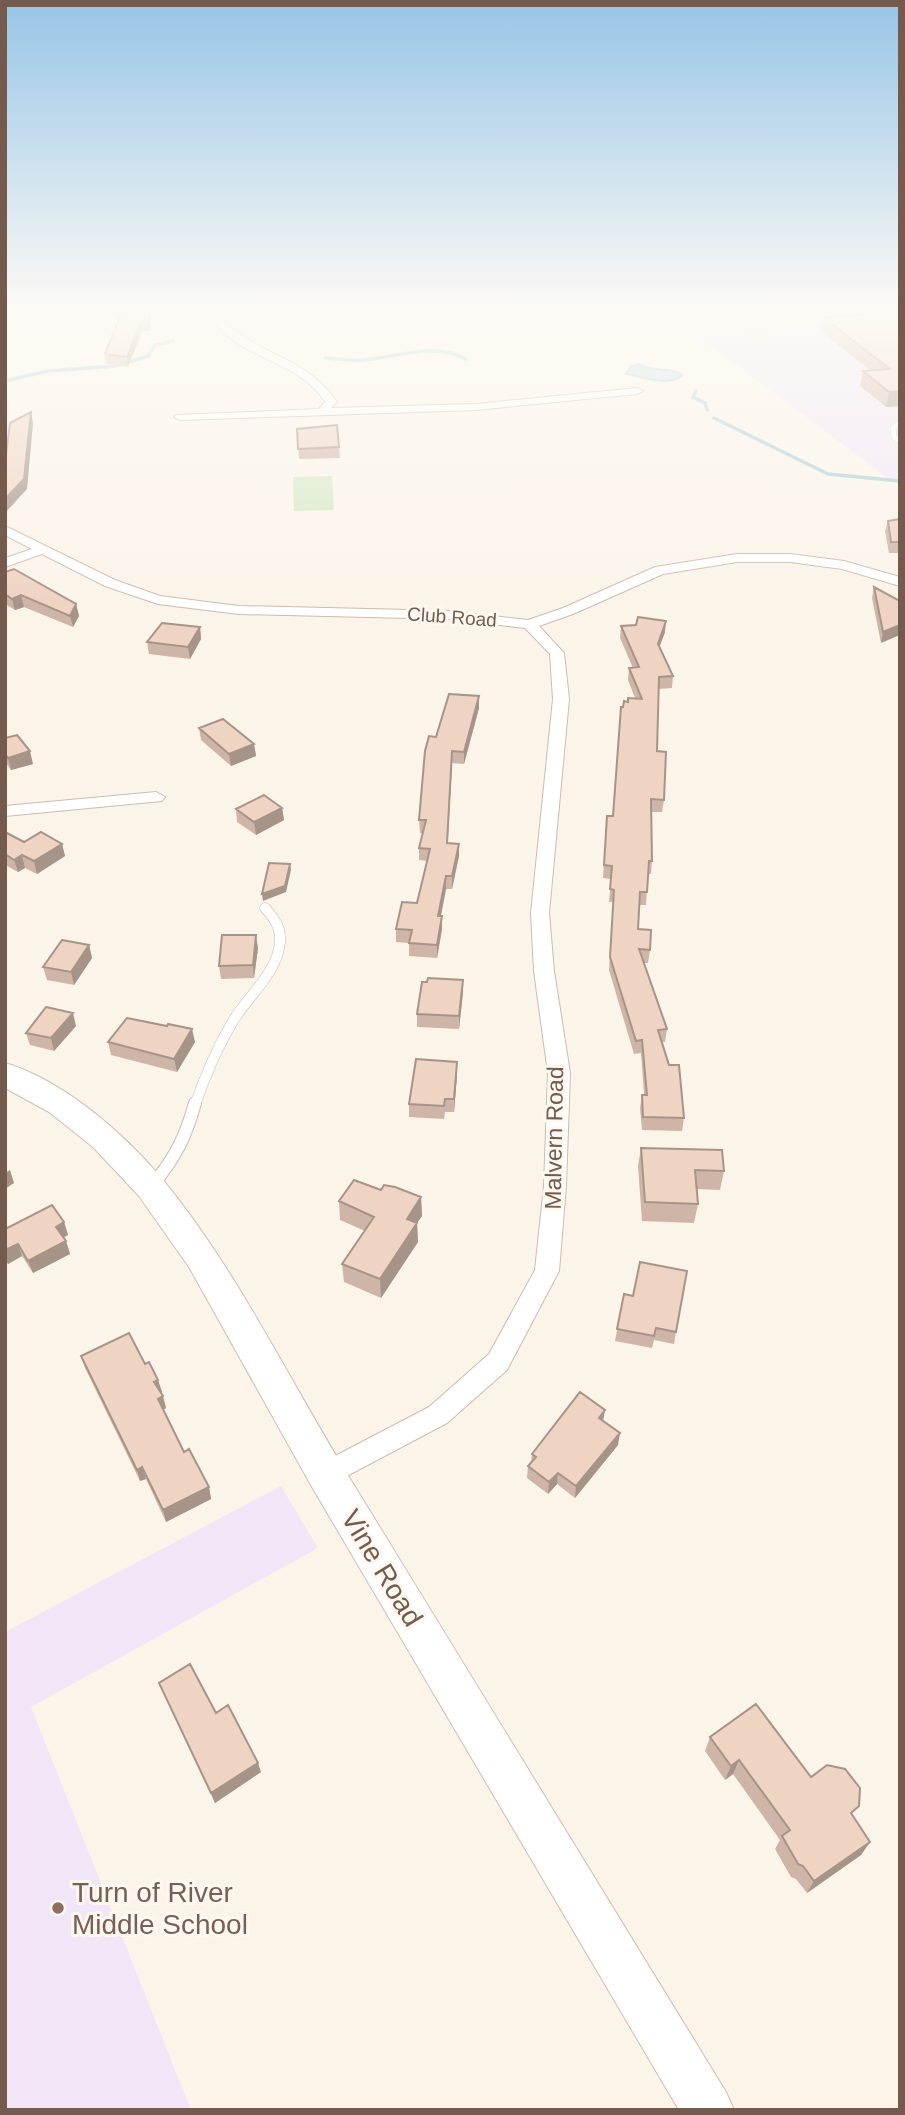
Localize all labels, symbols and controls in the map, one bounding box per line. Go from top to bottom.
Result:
street label: Club Road [406,603,498,631]
street label: Malvern Road [540,1066,568,1210]
street label: Vine Road [335,1504,429,1632]
place label: Turn of River Middle School [72,1877,248,1940]
marker: Turn of River Middle School [50,1900,66,1916]

